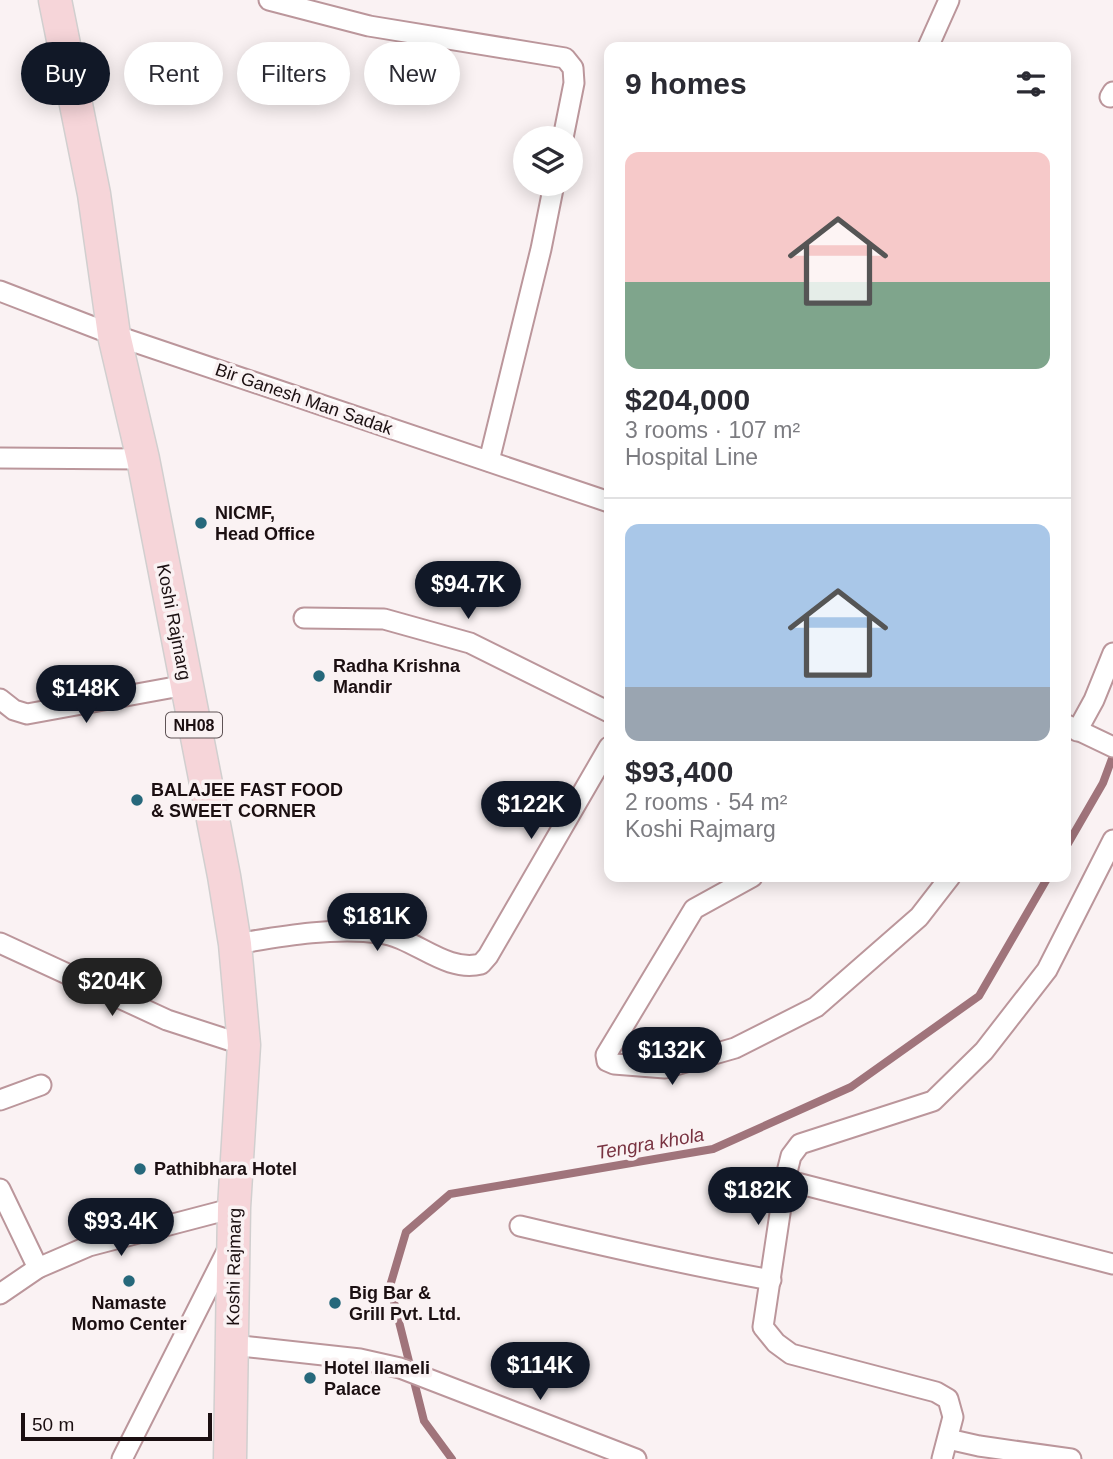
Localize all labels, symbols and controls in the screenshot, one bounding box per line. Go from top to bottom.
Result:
chip: Buy [21,42,110,105]
chip: Rent [124,42,223,105]
chip: Filters [237,42,350,105]
chip: New [364,42,460,105]
icon: filters [1012,65,1050,103]
text: 9 homes [625,67,747,100]
map controls [513,126,583,196]
button: layers [513,126,583,196]
icon: home [775,198,901,324]
street label: Bir Ganesh Man Sadak [213,359,396,439]
text: $204,000 [625,383,750,416]
text: 3 rooms · 107 m² [625,417,800,443]
text: Hospital Line [625,444,758,470]
place label: NICMF, Head Office [215,503,315,544]
marker: NICMF, Head Office [193,515,209,531]
street label: Koshi Rajmarg [153,562,195,682]
pin: $94.7K [411,562,525,621]
icon: home [775,570,901,696]
text: $94.7K [431,571,505,597]
place label: Radha Krishna Mandir [333,656,461,697]
pin: $148K [37,666,135,725]
marker: Radha Krishna Mandir [311,668,327,684]
text: $148K [52,675,120,701]
road number: NH08 [166,712,222,738]
text: $93,400 [625,755,733,788]
place label: BALAJEE FAST FOOD & SWEET CORNER [151,780,343,821]
pin: $122K [482,782,580,841]
text: 2 rooms · 54 m² [625,789,787,815]
text: $122K [497,791,565,817]
marker: BALAJEE FAST FOOD & SWEET CORNER [129,792,145,808]
text: Koshi Rajmarg [625,816,776,842]
pin: $181K [328,894,426,953]
text: $181K [343,903,411,929]
pin: $204K [63,958,161,1018]
text: $204K [78,968,146,994]
pin: $132K [623,1028,721,1087]
text: $132K [638,1037,706,1063]
water label: Tengra khola [595,1124,706,1163]
place label: Pathibhara Hotel [154,1159,297,1179]
marker: Pathibhara Hotel [132,1161,148,1177]
pin: $182K [709,1168,807,1227]
text: $182K [724,1177,792,1203]
pin: $93.4K [64,1198,178,1258]
text: $93.4K [84,1208,158,1234]
street label: Koshi Rajmarg [223,1208,245,1326]
marker: Namaste Momo Center [121,1273,137,1289]
place label: Big Bar & Grill Pvt. Ltd. [349,1283,461,1324]
place label: Namaste Momo Center [71,1293,187,1334]
marker: Big Bar & Grill Pvt. Ltd. [327,1295,343,1311]
pin: $114K [491,1342,589,1402]
text: $114K [507,1352,573,1378]
place label: Hotel Ilameli Palace [324,1358,430,1399]
marker: Hotel Ilameli Palace [302,1370,318,1386]
scale bar [21,1410,212,1442]
text: 50 m [32,1414,74,1435]

